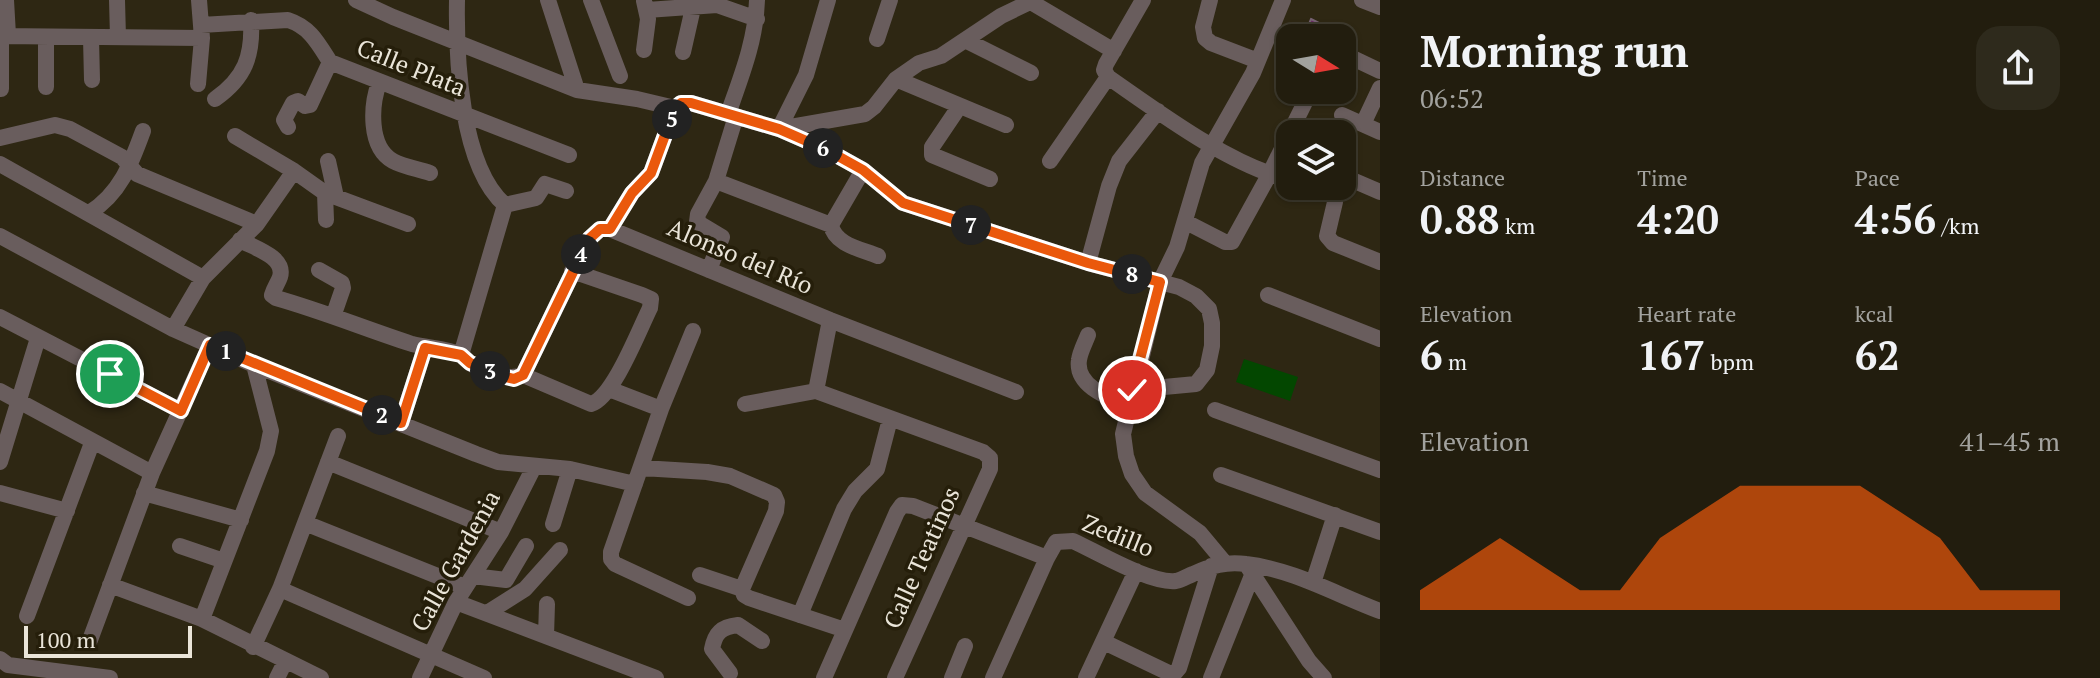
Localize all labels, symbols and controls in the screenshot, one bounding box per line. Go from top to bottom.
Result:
text: Morning run [1420,21,1689,80]
north arrow [1276,24,1356,104]
map controls [1276,24,1356,200]
button: share [1976,26,2060,110]
street label: Calle Plata [352,31,471,103]
text: 06:52 [1420,81,1484,115]
pin: 5 [652,99,692,139]
text: 5 [666,104,678,133]
button: layers [1276,120,1356,200]
pin: 6 [803,128,843,168]
text: 6 [817,133,829,162]
text: Distance [1420,163,1505,192]
text: Time [1637,163,1688,192]
text: Pace [1855,163,1900,192]
text: 0.88 [1420,192,1500,245]
text: 4:20 [1637,192,1719,245]
text: 4:56 [1855,192,1936,245]
pin: 7 [951,205,991,245]
text: 7 [965,210,977,239]
street label: Alonso del Río [663,211,818,301]
text: km [1500,211,1535,240]
text: /km [1936,211,1979,240]
pin: 4 [561,234,601,274]
text: 4 [575,239,587,268]
pin: 8 [1112,254,1152,294]
text: 8 [1126,259,1138,288]
text: Elevation [1420,299,1512,328]
text: Heart rate [1637,299,1736,328]
text: kcal [1855,299,1894,328]
text: 6 [1420,328,1443,381]
text: 167 [1637,328,1705,381]
text: 62 [1855,328,1900,381]
pin: 1 [206,331,246,371]
text: 1 [220,336,232,365]
pin [76,340,144,408]
text: m [1443,347,1467,376]
text: bpm [1705,347,1754,376]
pin: 3 [470,351,510,391]
icon: arrive [88,352,132,396]
text: 3 [484,356,496,385]
pin [1098,356,1166,424]
icon: check [1110,368,1154,412]
pin: 2 [362,395,402,435]
text: 2 [376,400,388,429]
text: Elevation [1420,424,1529,458]
text: 41–45 m [1960,424,2060,458]
street label: Calle Teatinos [876,482,967,633]
street label: Calle Gardenia [403,484,507,637]
street label: Zedillo [1078,506,1159,564]
scale bar [24,622,192,658]
text: 100 m [36,625,96,654]

